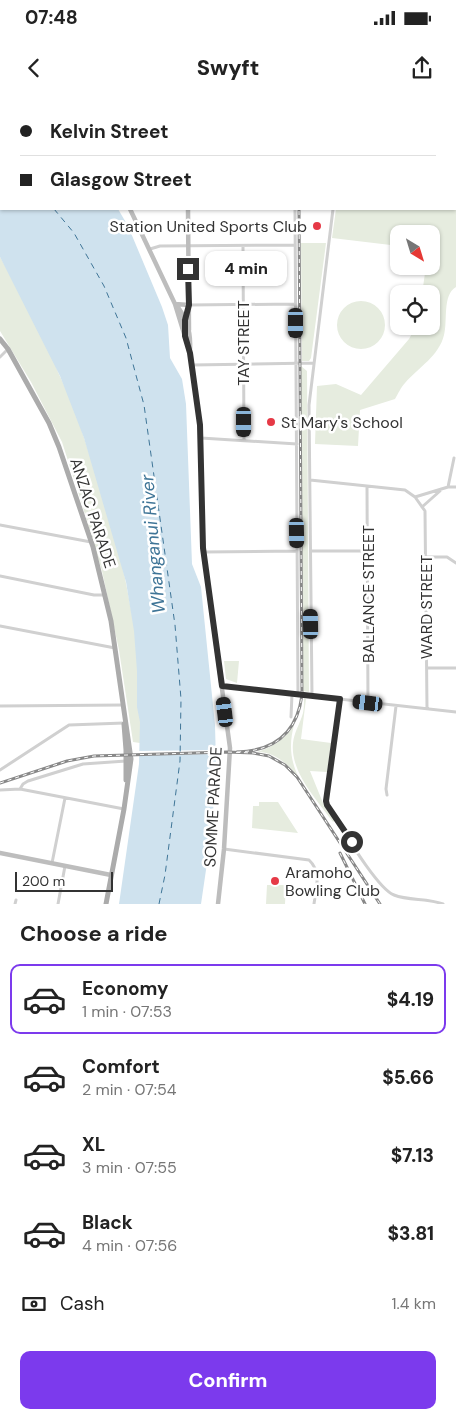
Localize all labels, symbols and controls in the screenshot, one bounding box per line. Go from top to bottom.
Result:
text: 07:48 [25,5,78,30]
text: Swyft [197,53,259,82]
icon: back [20,54,48,82]
icon: share [408,54,436,82]
text: Kelvin Street [50,119,169,144]
text: Glasgow Street [50,167,192,192]
place label: Station United Sports Club [110,216,307,237]
marker: Station United Sports Club [311,220,323,232]
north arrow [390,225,440,275]
map controls [390,225,440,335]
callout: 4 min [206,252,288,286]
route end [177,258,199,280]
text: 4 min [224,258,268,279]
button: locate [390,285,440,335]
street label: TAY STREET [233,300,254,386]
car [288,308,303,338]
car [236,407,251,437]
place label: St Mary's School [281,412,403,433]
marker: St Mary's School [265,416,277,428]
street label: ANZAC PARADE [65,455,121,571]
water label: Whanganui River [135,472,171,615]
car [289,518,304,548]
street label: BALLANCE STREET [358,525,379,663]
street label: WARD STREET [416,555,437,659]
car [303,609,318,639]
car [352,694,383,712]
car [215,696,234,728]
street label: SOMME PARADE [199,746,227,868]
route start [341,831,363,853]
place label: Aramoho Bowling Club [285,862,380,901]
scale bar [15,869,112,892]
text: 200 m [22,872,65,890]
marker: Aramoho Bowling Club [269,875,281,887]
text: Choose a ride [20,919,168,948]
text: Economy [82,976,169,1001]
icon: car [22,977,67,1022]
text: $4.19 [387,987,434,1012]
text: 1 min · 07:53 [82,1001,172,1022]
text: Comfort [82,1054,160,1079]
icon: car [22,1055,67,1100]
text: $5.66 [382,1065,434,1090]
text: 2 min · 07:54 [82,1079,176,1100]
text: XL [82,1132,105,1157]
icon: car [22,1133,67,1178]
text: $7.13 [391,1143,434,1168]
text: 3 min · 07:55 [82,1157,177,1178]
text: Black [82,1210,133,1235]
icon: car [22,1211,67,1256]
text: $3.81 [387,1221,434,1246]
text: 4 min · 07:56 [82,1235,177,1256]
icon: cash [20,1290,48,1318]
text: Cash [60,1291,104,1316]
text: 1.4 km [392,1293,436,1314]
button: Confirm [20,1351,436,1409]

